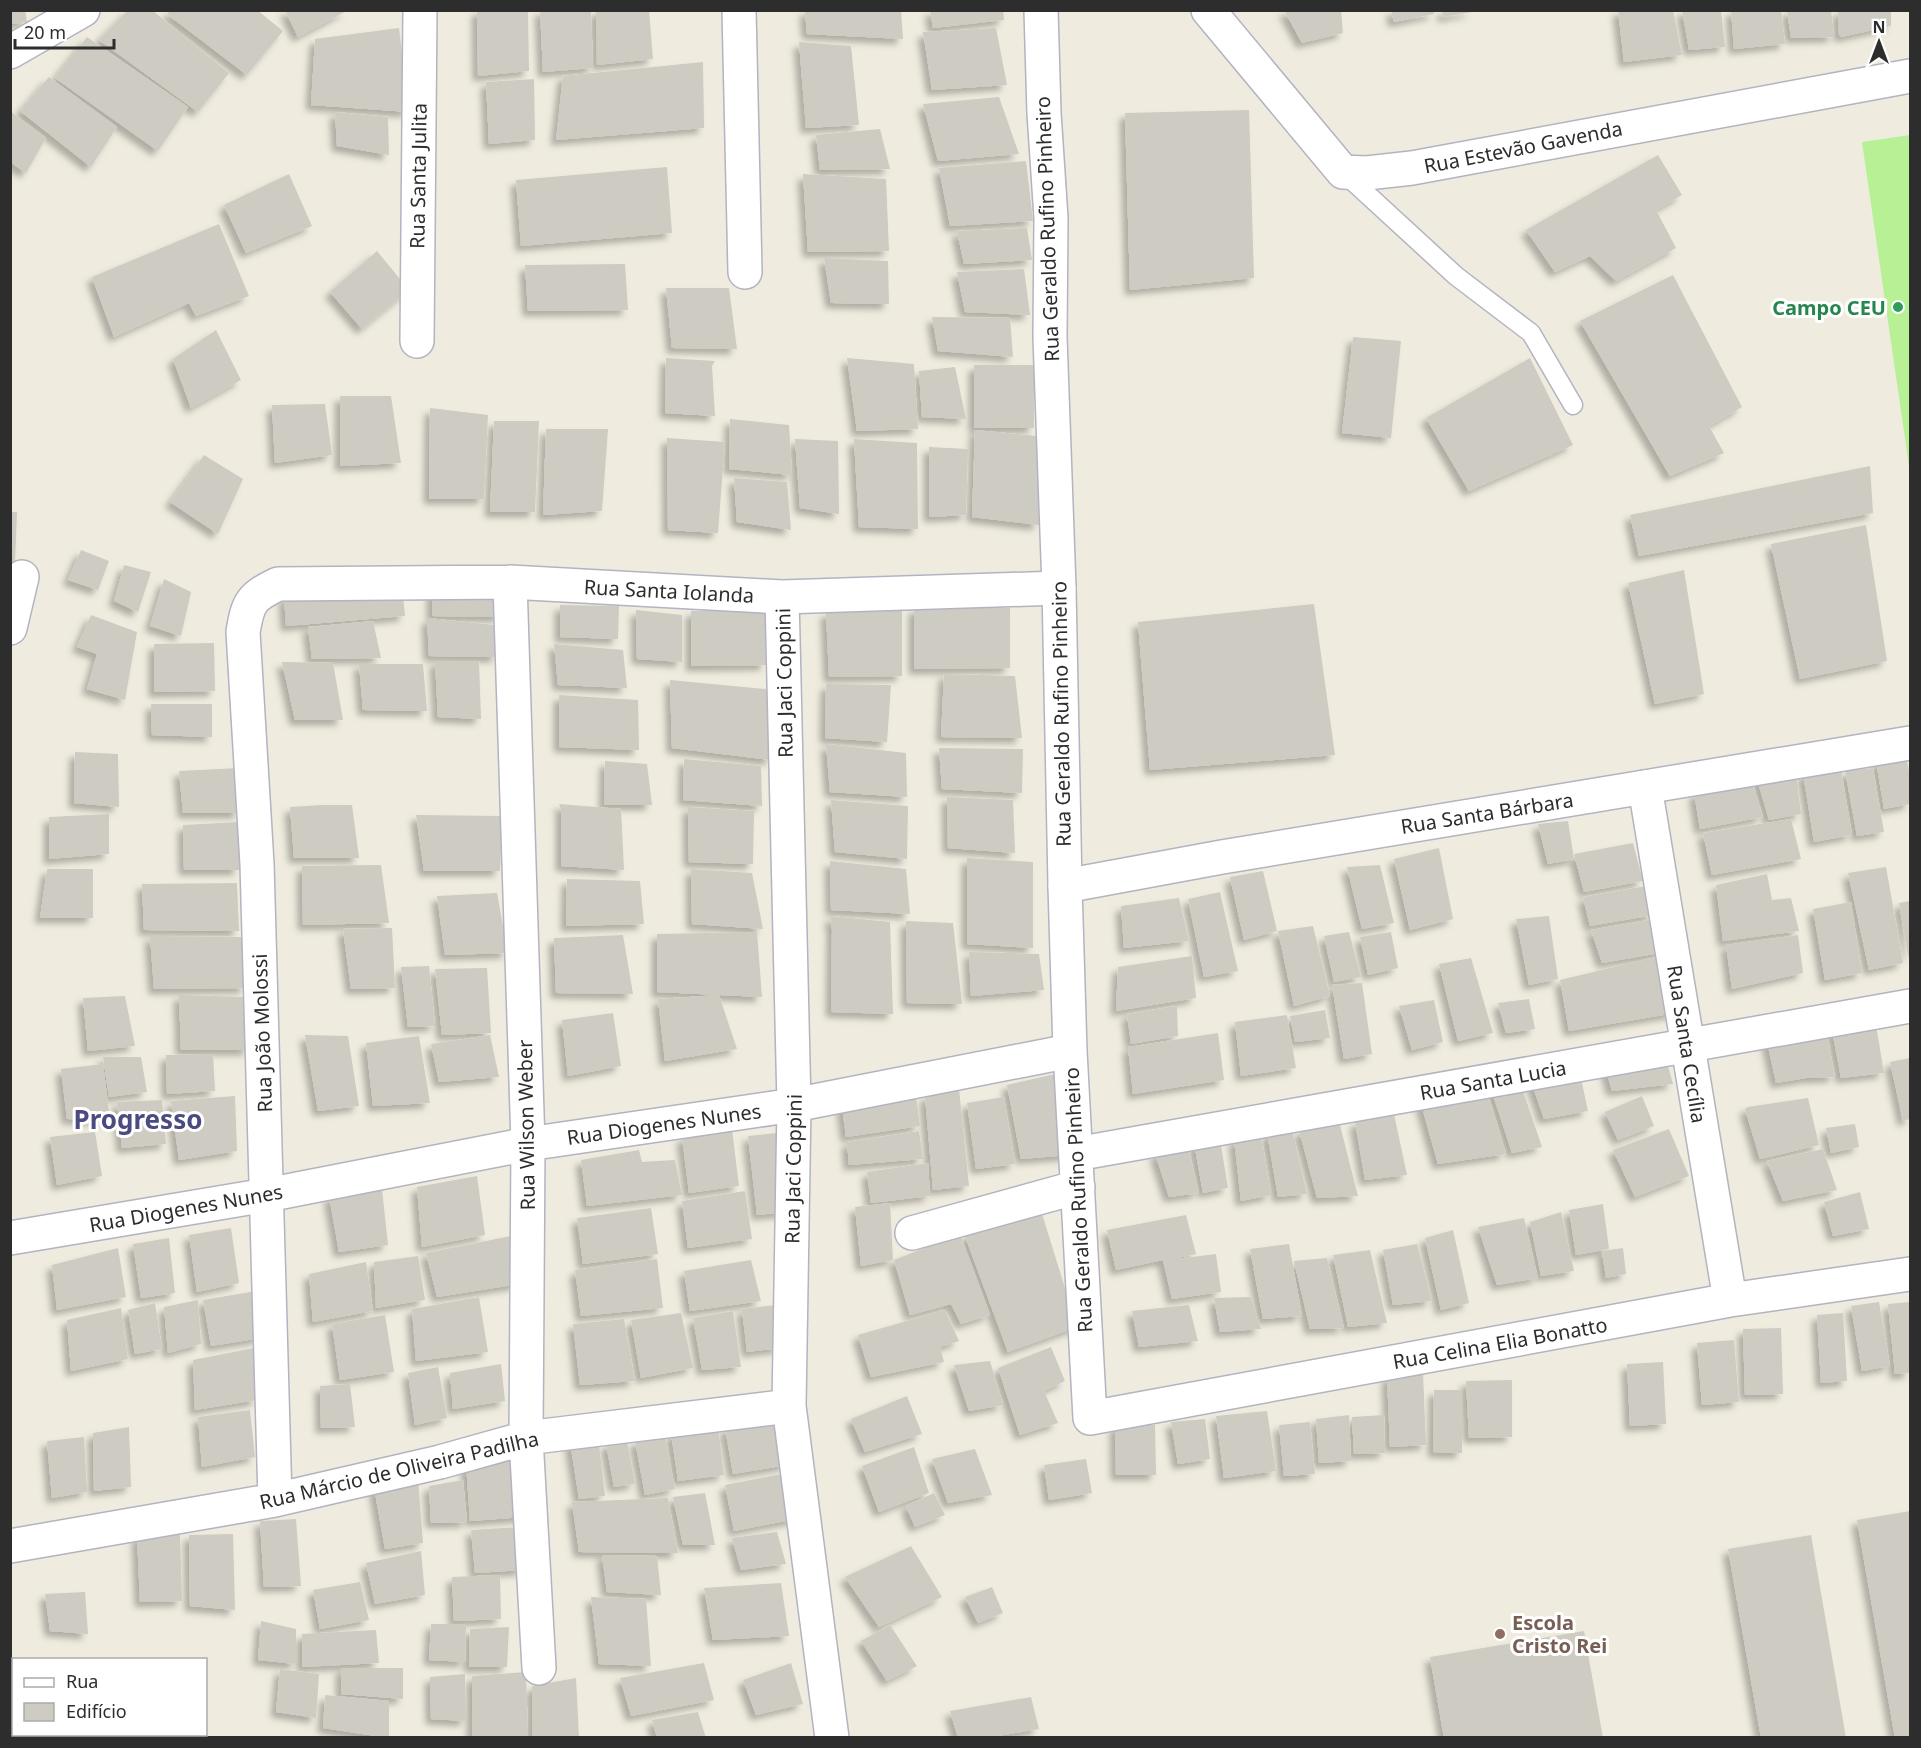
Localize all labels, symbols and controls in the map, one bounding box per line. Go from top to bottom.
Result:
scale bar [15,12,114,50]
north arrow [1849,12,1909,72]
text: N [1872,16,1886,38]
text: 20 m [24,20,66,44]
street label: Rua Geraldo Rufino Pinheiro [1029,96,1065,362]
street label: Rua Santa Julita [403,103,433,249]
street label: Rua Estevão Gavenda [1421,114,1625,180]
place label: Campo CEU [1772,294,1886,321]
marker: Campo CEU [1891,300,1905,314]
street label: Rua Santa Iolanda [583,573,755,609]
street label: Rua Geraldo Rufino Pinheiro [1045,581,1077,847]
street label: Rua Jaci Coppini [769,608,799,758]
street label: Rua Santa Bárbara [1399,786,1575,840]
street label: Rua João Molossi [246,953,278,1113]
street label: Rua Santa Cecília [1661,963,1713,1125]
street label: Rua Wilson Weber [511,1039,541,1211]
street label: Rua Santa Lucia [1418,1054,1568,1106]
street label: Rua Geraldo Rufino Pinheiro [1058,1067,1098,1333]
street label: Rua Jaci Coppini [778,1094,808,1244]
street label: Rua Diogenes Nunes [565,1097,763,1151]
district label: Progresso [74,1101,202,1137]
street label: Rua Diogenes Nunes [87,1178,285,1238]
street label: Rua Celina Elia Bonatto [1391,1311,1609,1375]
street label: Rua Márcio de Oliveira Padilha [257,1425,541,1515]
place label: Escola Cristo Rei [1512,1609,1607,1659]
marker: Escola Cristo Rei [1493,1627,1507,1641]
legend [12,1658,207,1736]
text: Rua [66,1669,98,1693]
text: Edifício [66,1699,127,1723]

